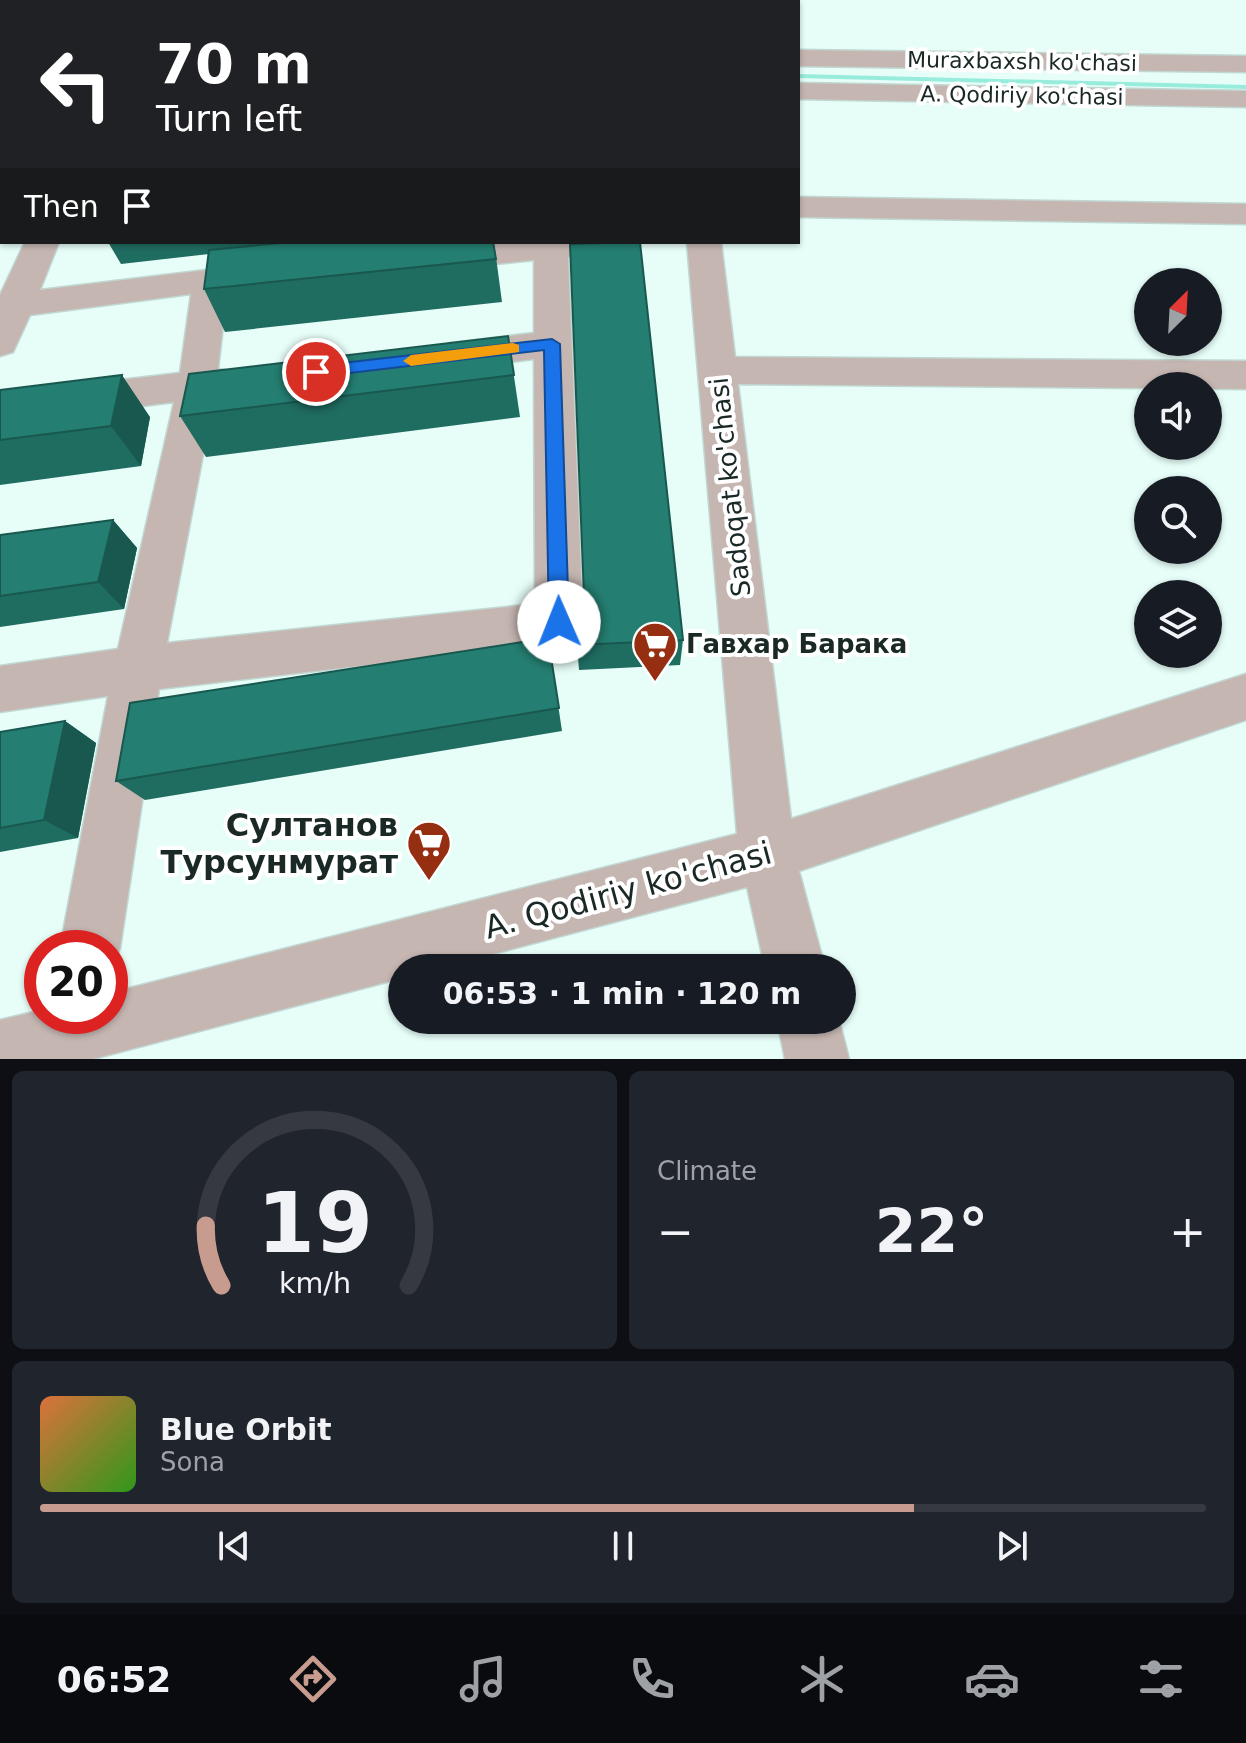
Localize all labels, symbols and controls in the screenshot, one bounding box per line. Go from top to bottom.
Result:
text: 70 m [156,31,312,96]
icon: left [24,32,128,136]
street label: Muraxbaxsh ko'chasi [907,47,1137,76]
street label: A. Qodiriy ko'chasi [920,81,1124,110]
text: Turn left [156,98,302,139]
icon: arrive [115,184,159,228]
text: Then [24,189,99,224]
north arrow [1134,268,1222,356]
map controls [1134,268,1222,668]
pin [282,338,350,406]
icon: arrive [294,350,338,394]
button: sound [1134,372,1222,460]
street label: Sadoqat ko'chasi [704,376,756,598]
button: search [1134,476,1222,564]
position arrow [517,580,601,664]
button: layers [1134,580,1222,668]
supermarket icon: Гавхар Барака [631,620,679,683]
place label: Гавхар Барака [686,629,907,659]
place label: Султанов Турсунмурат [160,806,398,881]
supermarket icon: Султанов Турсунмурат [405,819,453,882]
street label: A. Qodiriy ko'chasi [480,833,776,947]
speed limit sign: 20 [24,930,128,1034]
text: 06:53 · 1 min · 120 m [443,976,801,1011]
text: Climate [657,1156,757,1186]
text: 19 [257,1175,372,1272]
text: 22° [875,1196,988,1266]
text: − [657,1206,694,1257]
text: + [1169,1206,1206,1257]
text: km/h [278,1266,351,1300]
text: Blue Orbit [160,1412,332,1447]
text: Sona [160,1447,225,1477]
icon: previous [212,1524,256,1568]
icon: pause [601,1524,645,1568]
icon: next [990,1524,1034,1568]
icon: directions [285,1651,341,1707]
icon: music [455,1651,511,1707]
icon: phone [624,1651,680,1707]
icon: climate [794,1651,850,1707]
icon: car [964,1651,1020,1707]
icon: filters [1133,1651,1189,1707]
text: 06:52 [57,1659,171,1700]

